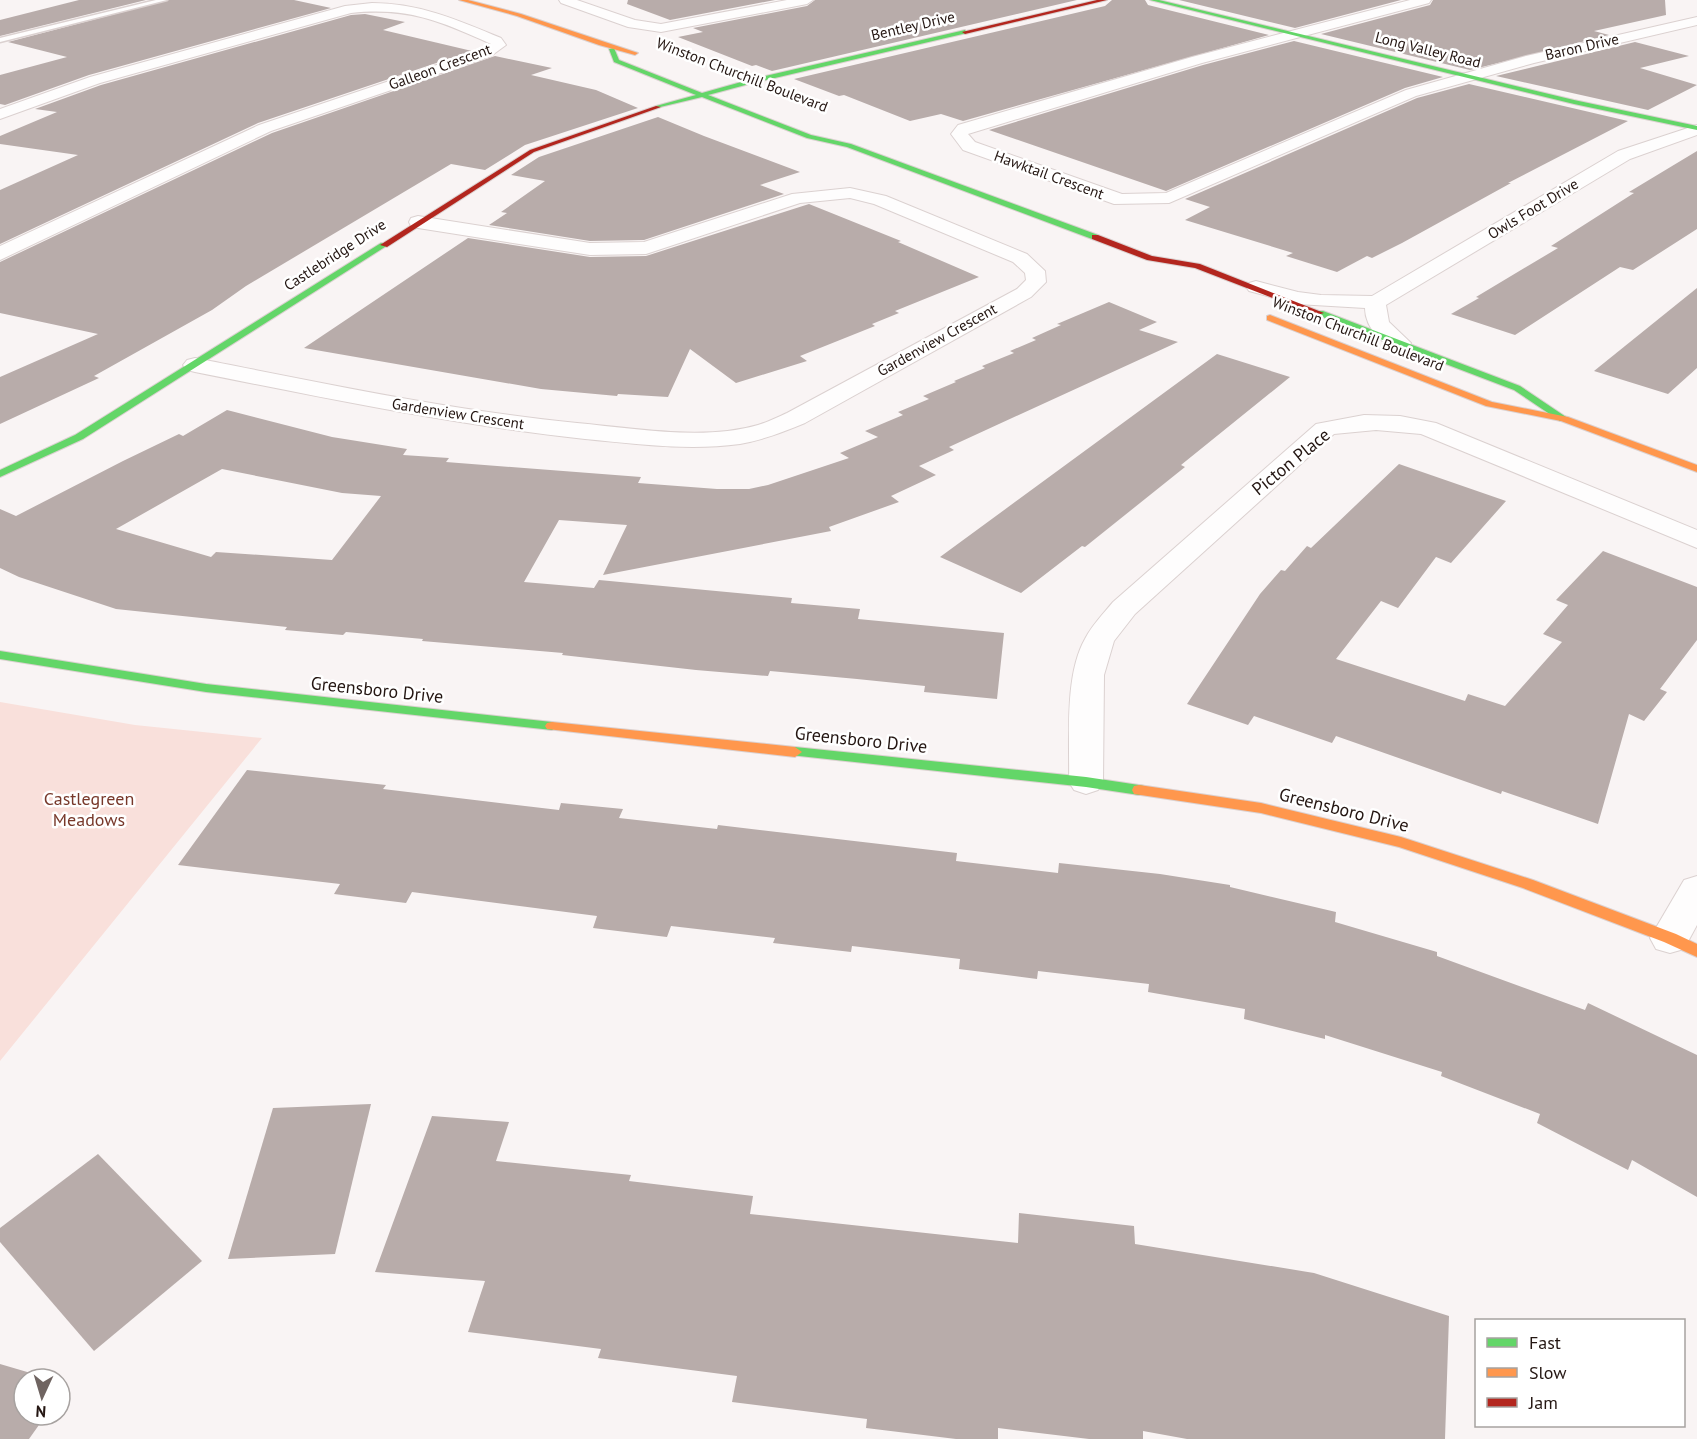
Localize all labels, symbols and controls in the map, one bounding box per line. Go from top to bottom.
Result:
street label: Bentley Drive [869,7,957,44]
street label: Long Valley Road [1373,27,1483,72]
street label: Baron Drive [1543,29,1621,64]
street label: Winston Churchill Boulevard [654,33,831,116]
street label: Galleon Crescent [386,39,494,94]
street label: Hawktail Crescent [992,146,1107,203]
street label: Owls Foot Drive [1484,174,1582,243]
street label: Castlebridge Drive [280,215,389,295]
street label: Winston Churchill Boulevard [1270,292,1447,375]
street label: Gardenview Crescent [874,299,1000,380]
street label: Gardenview Crescent [391,394,526,433]
street label: Picton Place [1247,423,1335,500]
street label: Greensboro Drive [310,671,444,708]
street label: Greensboro Drive [794,721,928,758]
street label: Greensboro Drive [1277,782,1411,837]
park label: Castlegreen Meadows [44,787,134,831]
legend [1475,1319,1685,1427]
text: Fast [1529,1331,1561,1354]
text: Slow [1529,1361,1567,1384]
north arrow [12,1367,72,1427]
text: Jam [1528,1391,1558,1414]
text: N [35,1402,47,1422]

